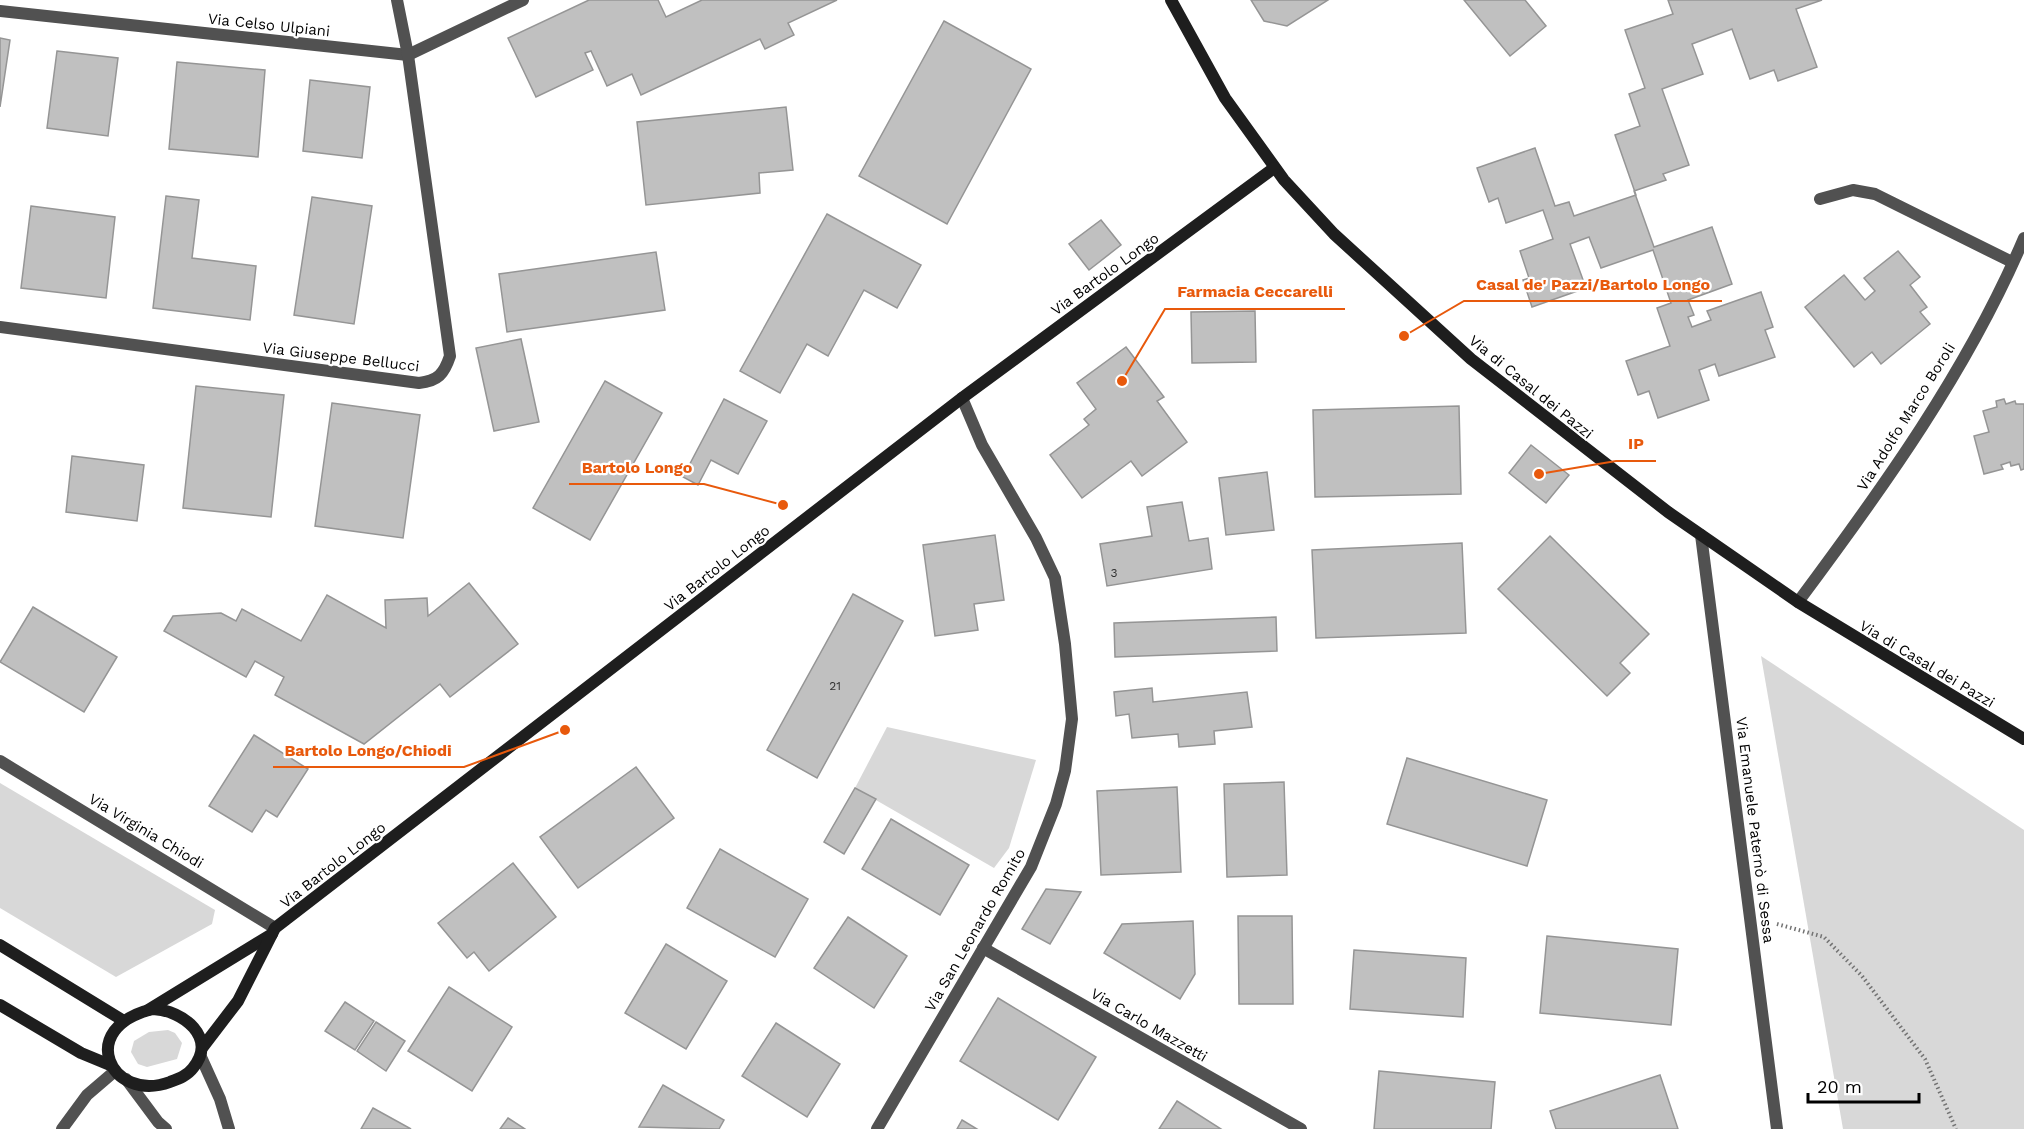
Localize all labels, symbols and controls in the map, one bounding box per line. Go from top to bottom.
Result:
street label: Via Celso Ulpiani [207,10,331,40]
street label: Via Bartolo Longo [1048,229,1162,319]
callout: Casal de' Pazzi/Bartolo Longo [1464,267,1722,301]
callout: Farmacia Ceccarelli [1165,275,1345,309]
text: Casal de' Pazzi/Bartolo Longo [1476,275,1710,294]
text: Farmacia Ceccarelli [1177,282,1333,301]
street label: Via di Casal dei Pazzi [1465,331,1597,443]
street label: Via Giuseppe Bellucci [262,338,420,376]
street label: Via Adolfo Marco Boroli [1853,340,1959,494]
callout: IP [1616,427,1656,461]
text: IP [1628,434,1644,453]
callout: Bartolo Longo [569,450,704,484]
text: Bartolo Longo [582,458,693,477]
street label: Via Bartolo Longo [661,521,773,615]
house number: 3 [1111,566,1118,580]
street label: Via di Casal dei Pazzi [1856,616,1998,712]
house number: 21 [829,679,841,693]
street label: Via Emanuele Paternò di Sessa [1732,716,1778,945]
callout: Bartolo Longo/Chiodi [273,733,464,767]
text: Bartolo Longo/Chiodi [284,741,452,760]
street label: Via Virginia Chiodi [85,790,207,872]
street label: Via Bartolo Longo [277,818,389,912]
street label: Via San Leonardo Romito [921,845,1029,1015]
street label: Via Carlo Mazzetti [1087,984,1211,1066]
scale bar [1808,1066,1919,1104]
text: 20 m [1817,1076,1862,1097]

